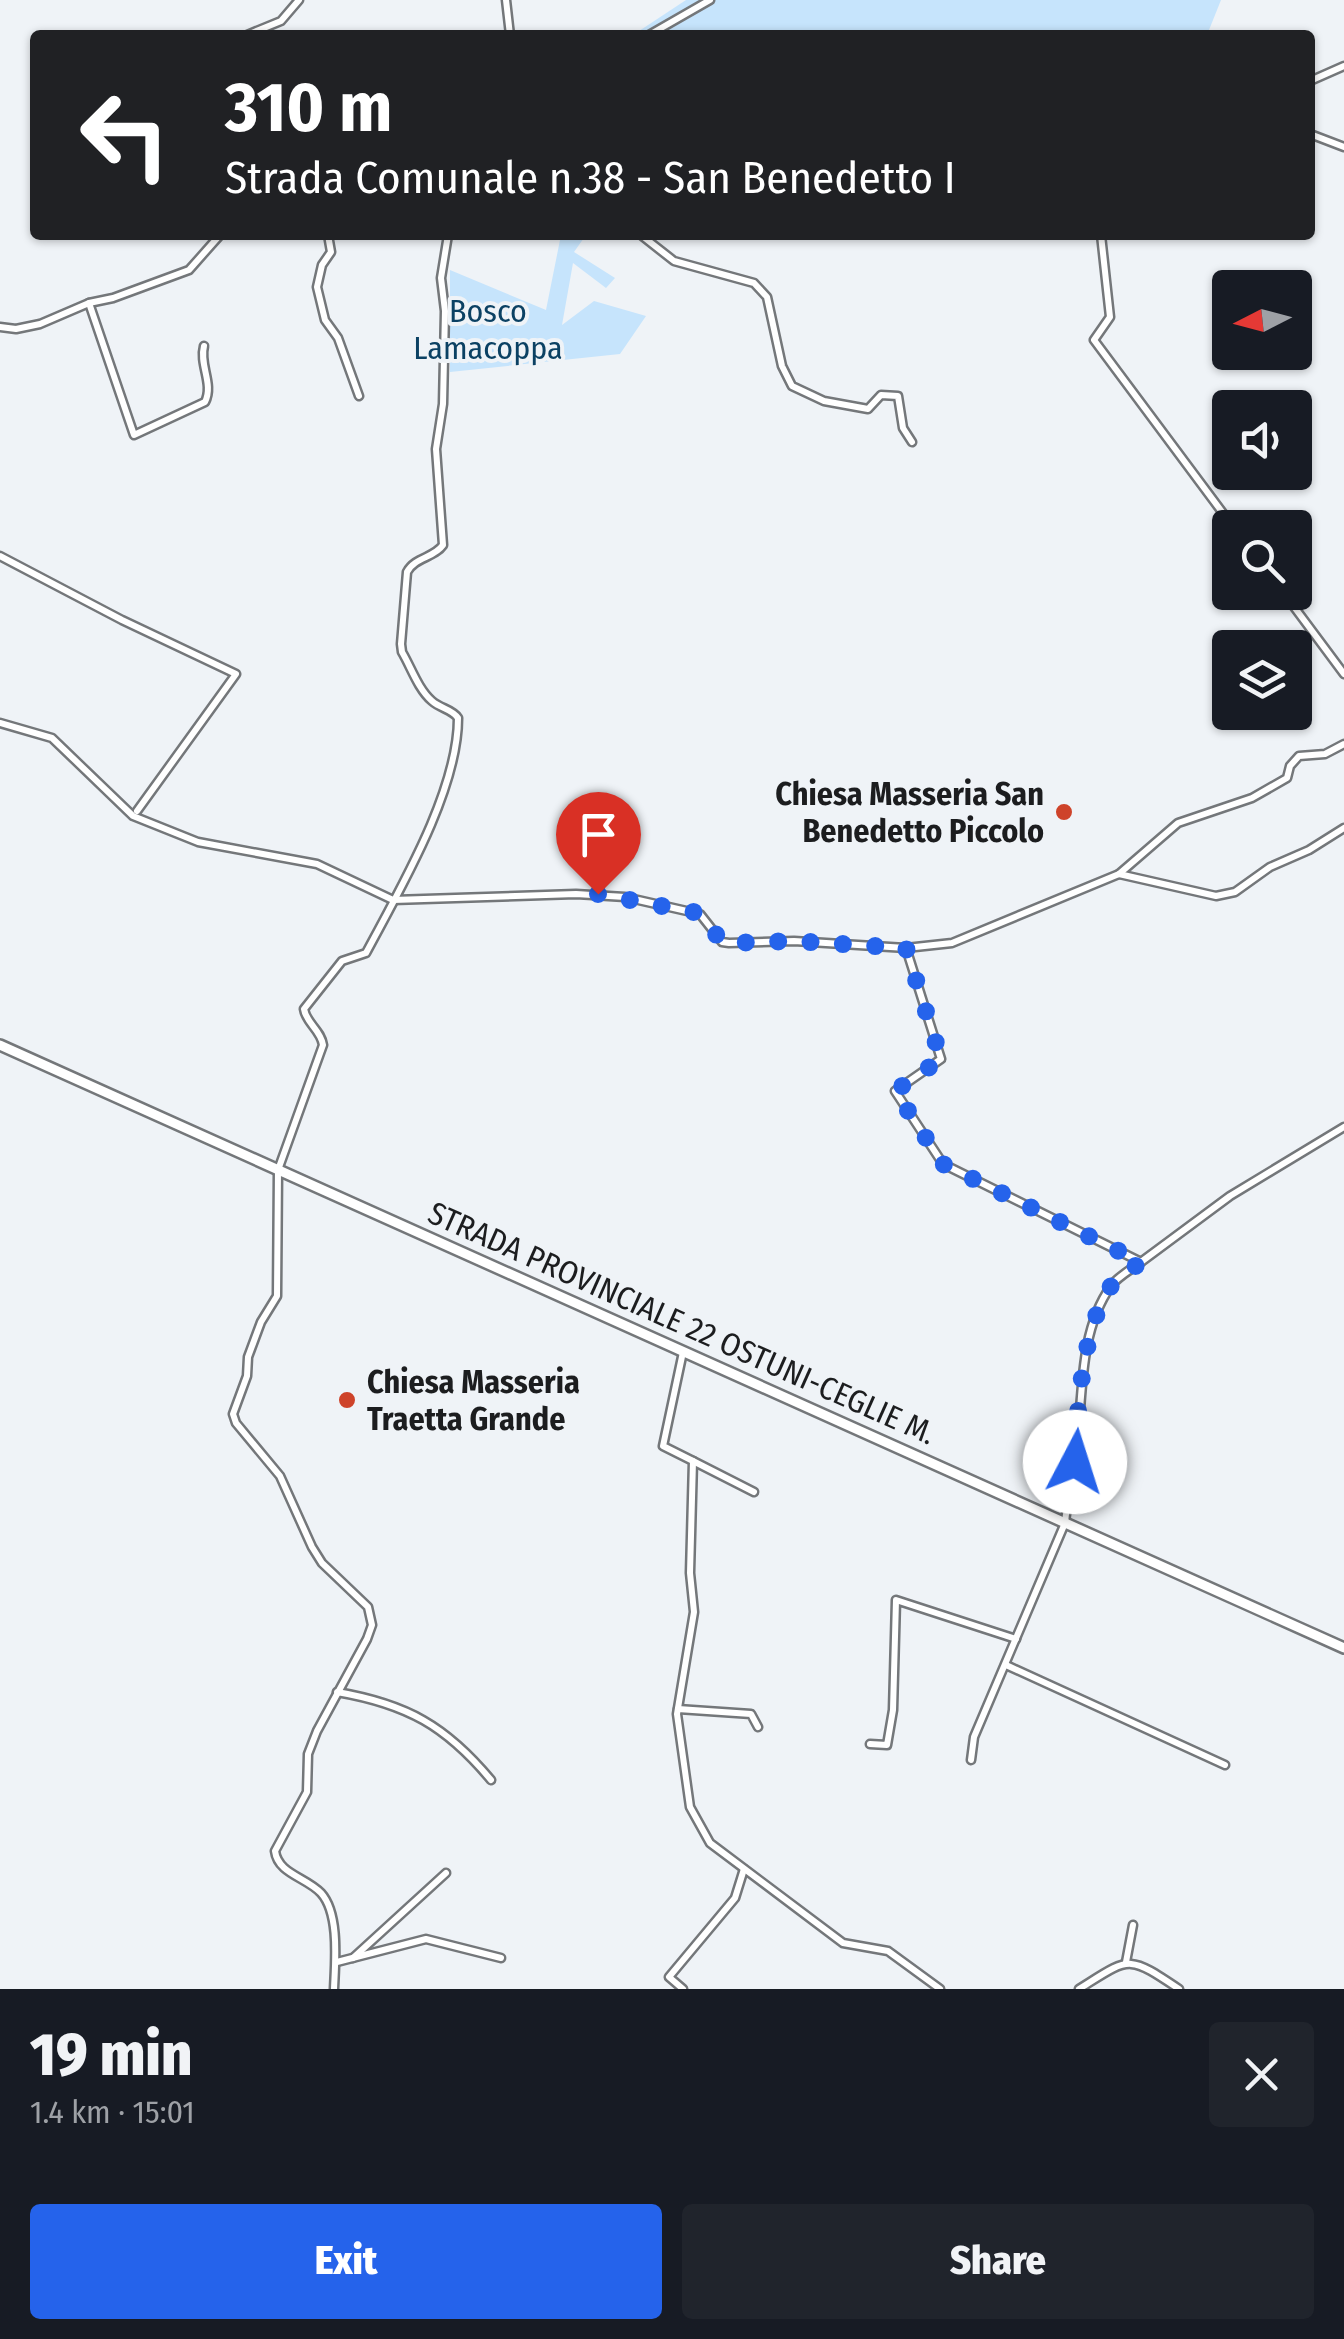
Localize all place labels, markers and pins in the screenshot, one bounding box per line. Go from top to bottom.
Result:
place label: Chiesa Masseria San Benedetto Piccolo [775,775,1044,850]
pin [556,792,641,895]
marker: Chiesa Masseria San Benedetto Piccolo [1053,801,1075,823]
place label: Chiesa Masseria Traetta Grande [367,1363,580,1438]
marker: Chiesa Masseria Traetta Grande [336,1389,358,1411]

